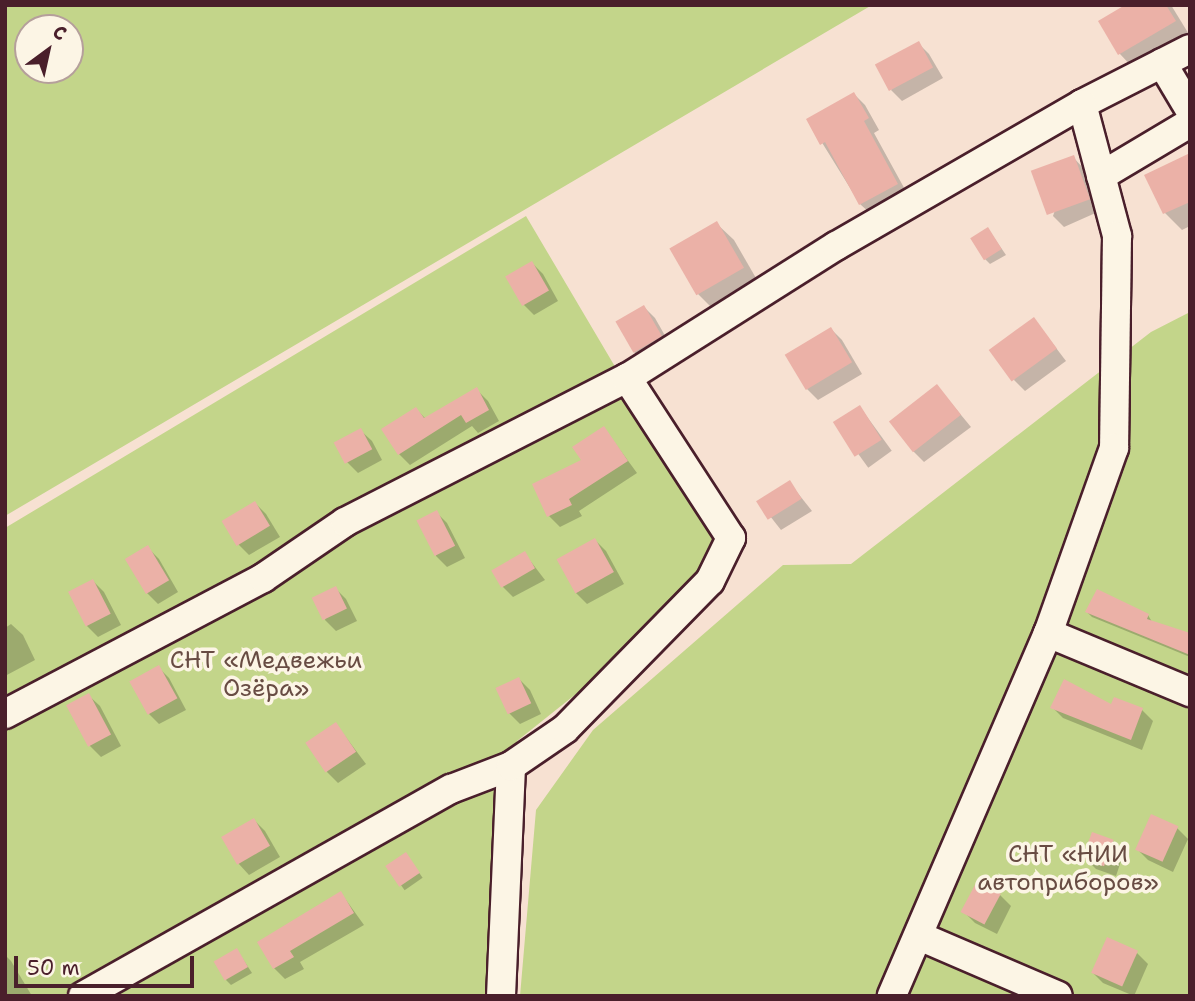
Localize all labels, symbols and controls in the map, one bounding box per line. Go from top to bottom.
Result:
north arrow [14,14,84,84]
text: С [48,19,71,46]
park label: СНТ «Медвежьи Озёра» [170,647,362,703]
park label: СНТ «НИИ автоприборов» [977,841,1159,897]
scale bar [18,942,198,986]
text: 50 m [27,954,80,982]

